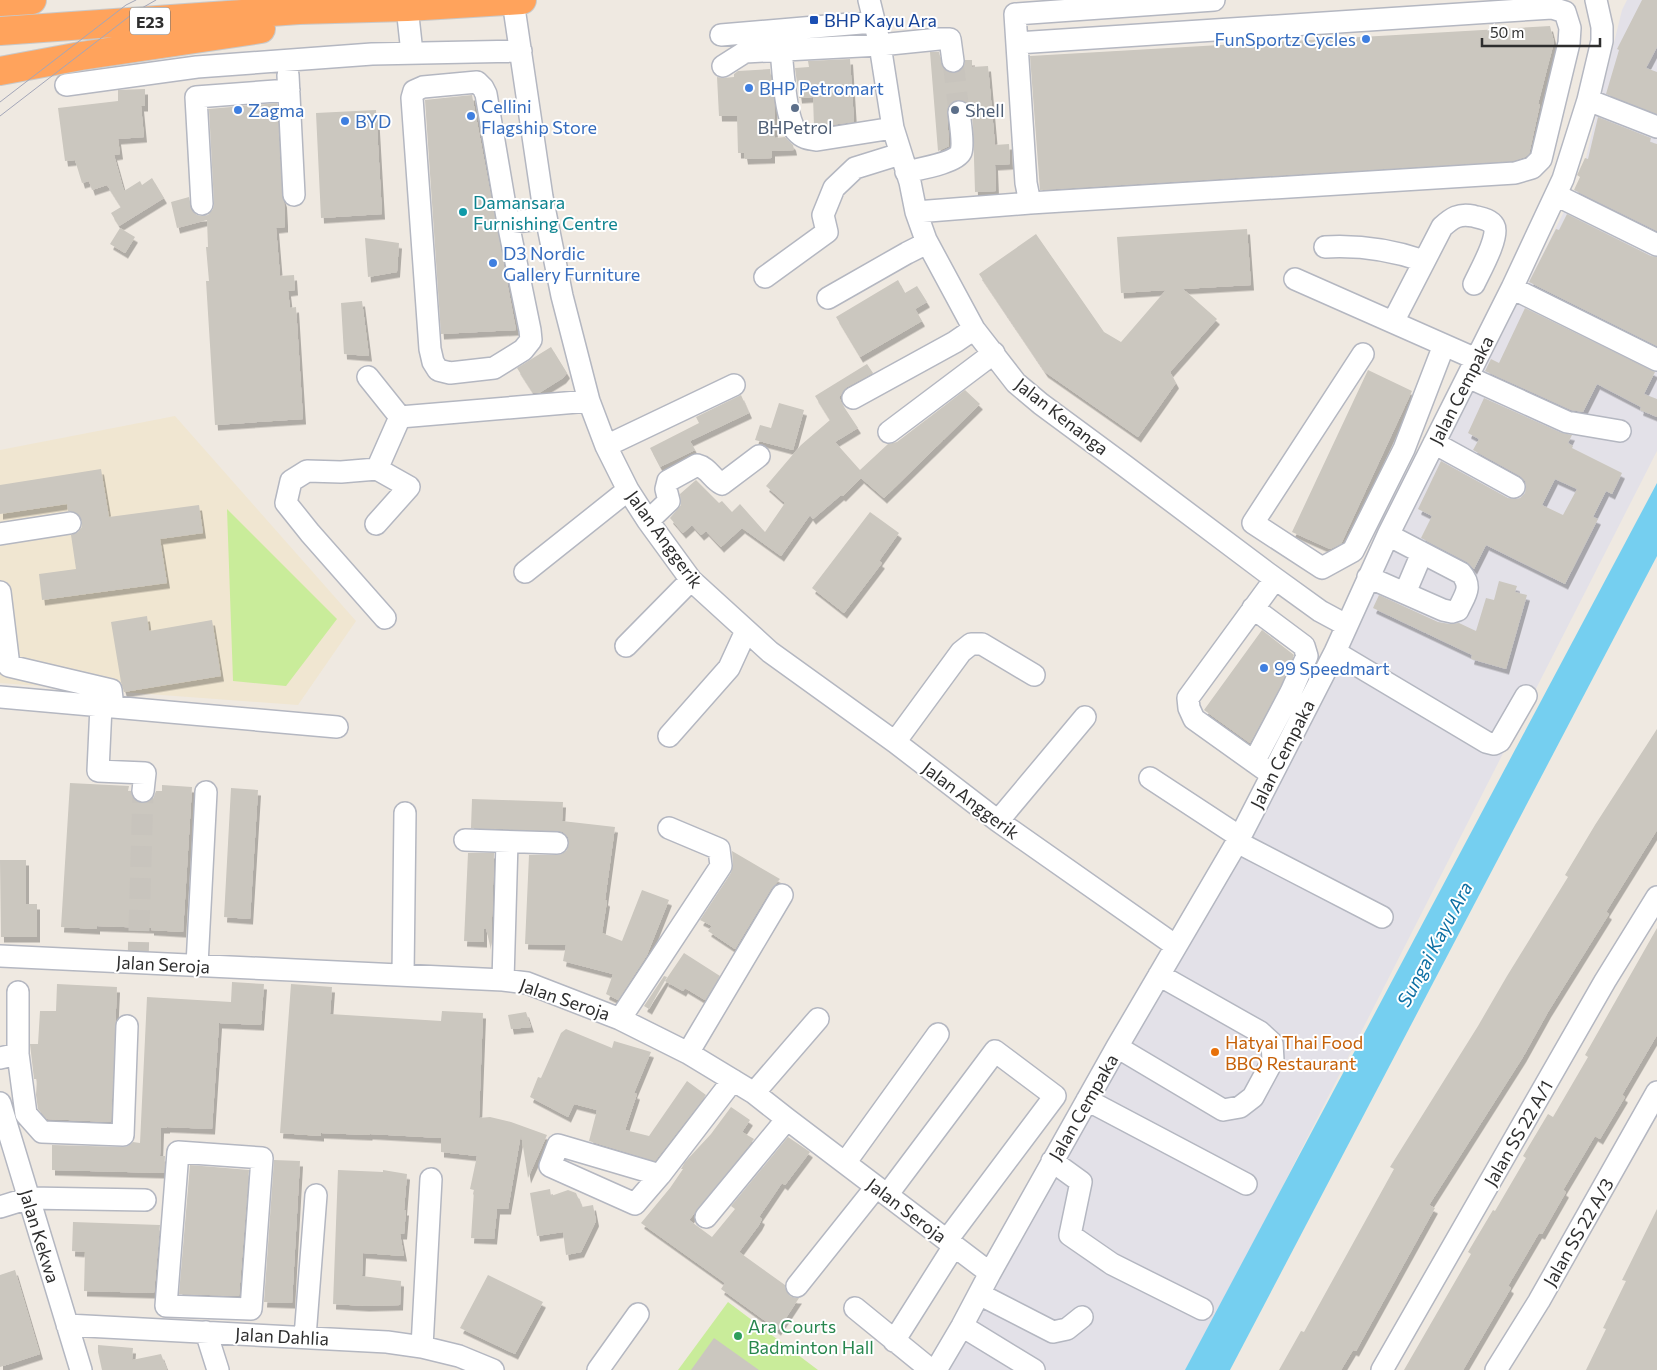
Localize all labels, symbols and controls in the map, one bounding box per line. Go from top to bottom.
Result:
road number: E23 [130,8,170,34]
place label: BHP Kayu Ara [824,9,937,31]
marker: BHP Kayu Ara [808,14,820,26]
scale bar [1482,15,1600,47]
text: 50 m [1490,23,1524,41]
place label: FunSportz Cycles [1215,28,1356,50]
marker: FunSportz Cycles [1360,33,1372,45]
place label: BHP Petromart [759,77,884,99]
marker: BHP Petromart [743,82,755,94]
place label: Cellini Flagship Store [481,95,597,138]
place label: Zagma [248,99,304,121]
place label: Shell [965,99,1005,121]
marker: BHPetrol [789,102,801,114]
marker: Zagma [232,104,244,116]
marker: Shell [949,104,961,116]
place label: BYD [355,110,391,132]
marker: Cellini Flagship Store [465,110,477,122]
marker: BYD [339,115,351,127]
place label: BHPetrol [757,116,833,138]
place label: Damansara Furnishing Centre [473,191,618,234]
marker: Damansara Furnishing Centre [457,206,469,218]
place label: D3 Nordic Gallery Furniture [503,242,640,285]
marker: D3 Nordic Gallery Furniture [487,257,499,269]
street label: Jalan Cempaka [1424,332,1498,448]
street label: Jalan Kenanga [1011,373,1113,459]
street label: Jalan Anggerik [622,486,708,592]
place label: 99 Speedmart [1274,657,1390,679]
marker: 99 Speedmart [1258,662,1270,674]
street label: Jalan Cempaka [1245,696,1319,812]
street label: Jalan Anggerik [918,756,1024,844]
water label: Sungai Kayu Ara [1391,878,1477,1010]
street label: Jalan Seroja [115,951,211,977]
street label: Jalan Seroja [517,973,613,1025]
place label: Hatyai Thai Food BBQ Restaurant [1225,1031,1363,1074]
marker: Hatyai Thai Food BBQ Restaurant [1209,1046,1221,1058]
street label: Jalan Cempaka [1044,1050,1122,1164]
street label: Jalan SS 22 A/1 [1479,1076,1557,1190]
street label: Jalan Seroja [863,1173,951,1247]
street label: Jalan SS 22 A/3 [1538,1174,1618,1290]
street label: Jalan Kekwa [15,1187,65,1285]
place label: Ara Courts Badminton Hall [748,1315,874,1358]
street label: Jalan Dahlia [234,1323,330,1349]
marker: Ara Courts Badminton Hall [732,1330,744,1342]

